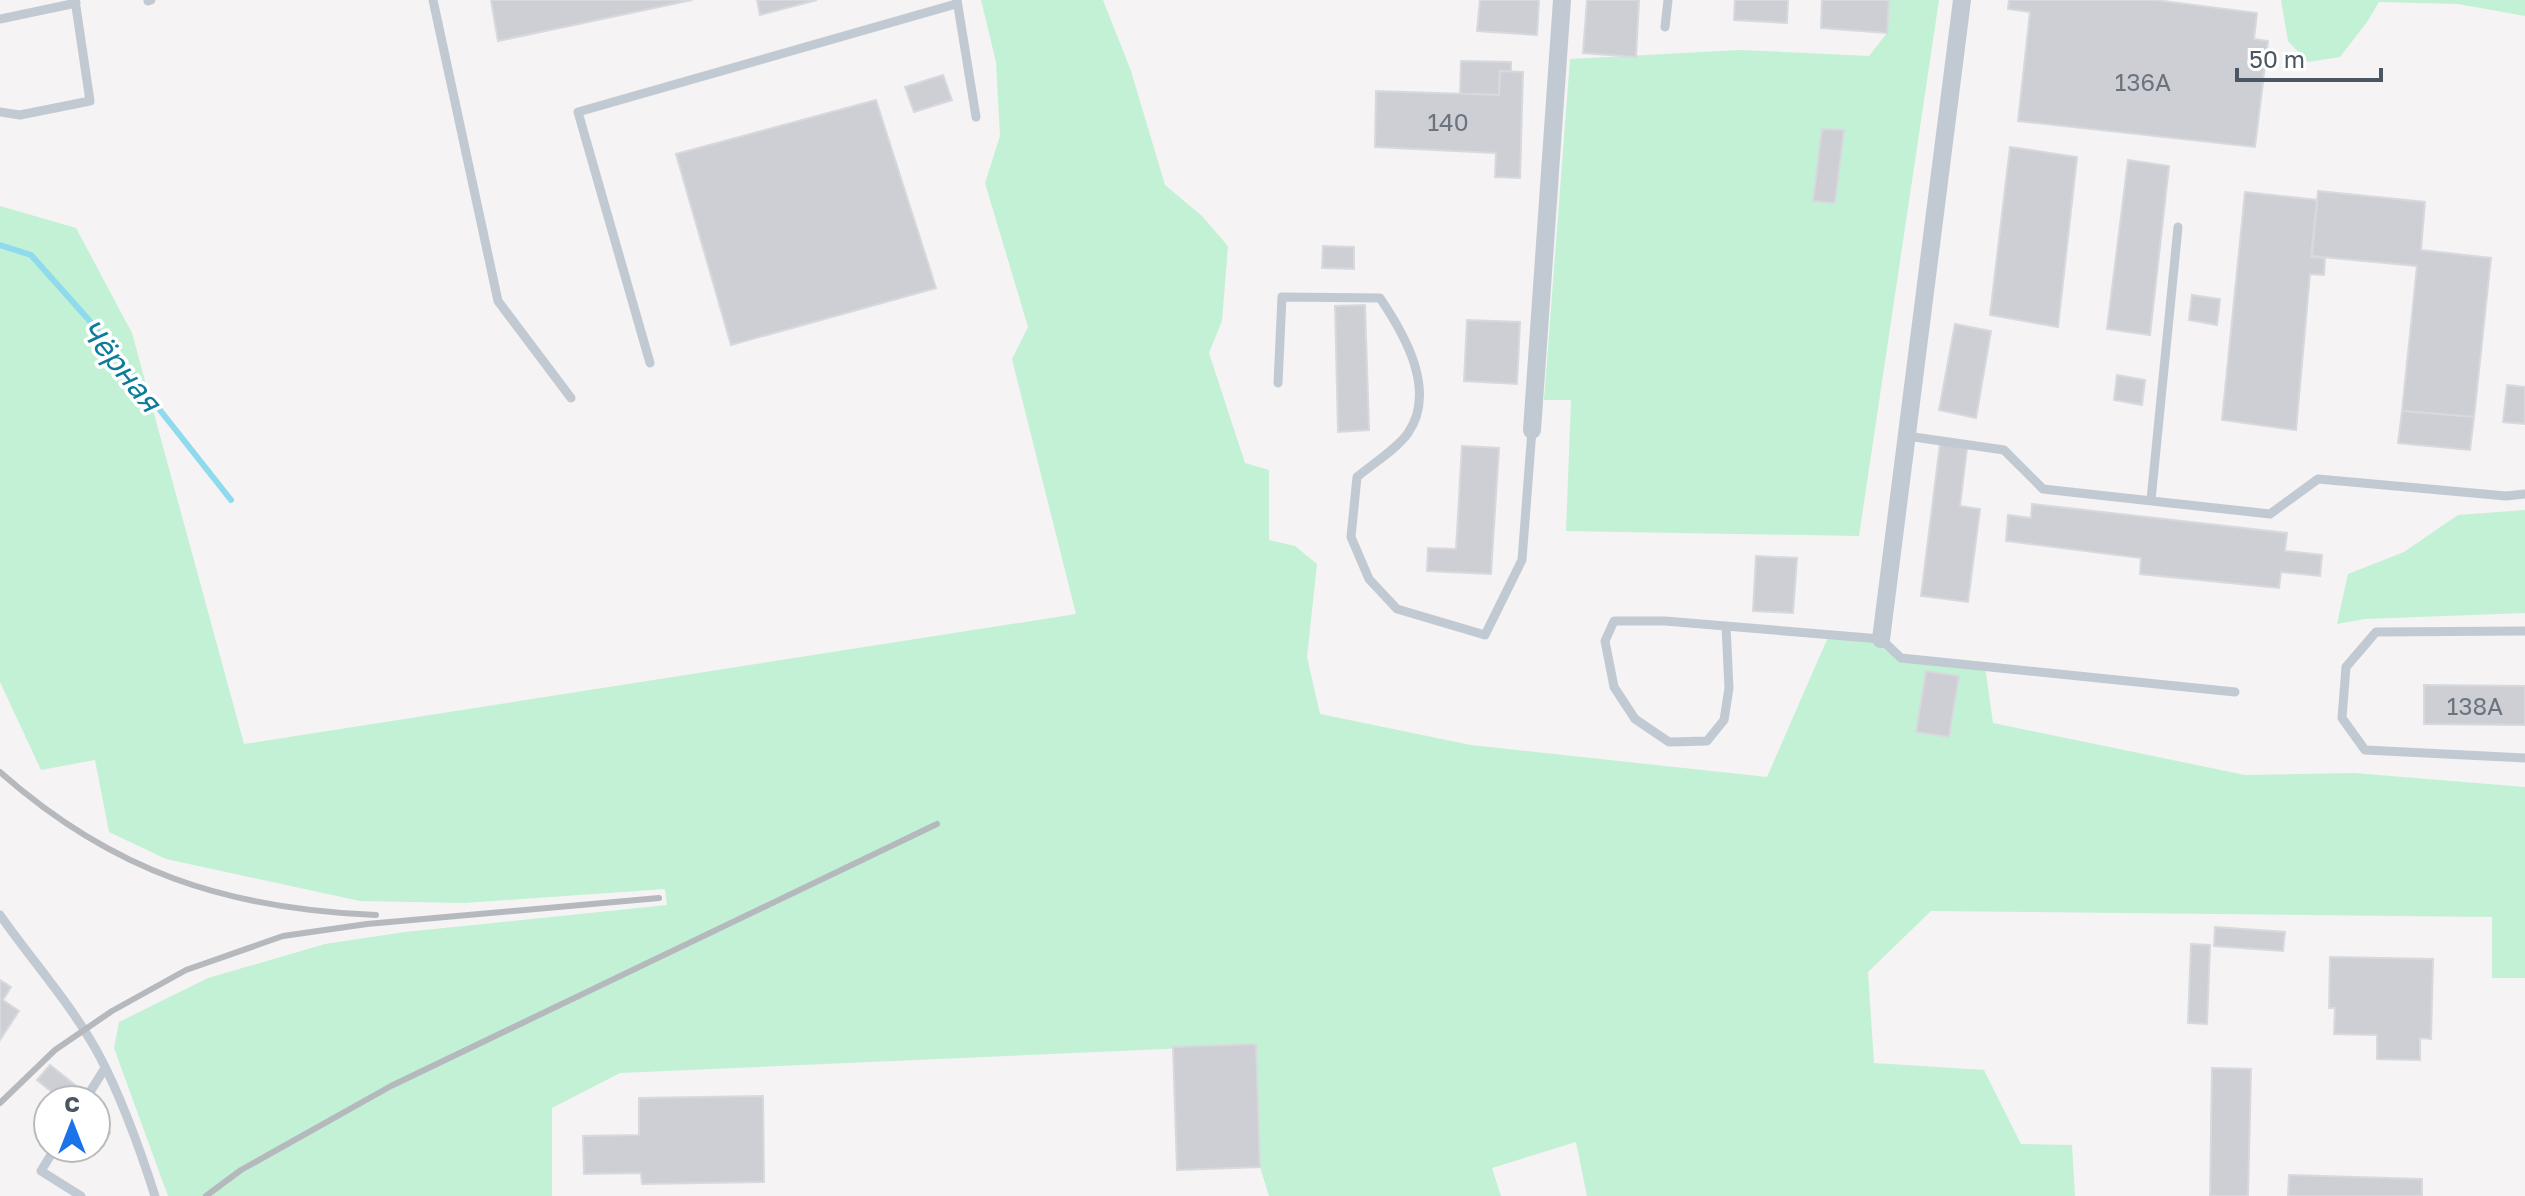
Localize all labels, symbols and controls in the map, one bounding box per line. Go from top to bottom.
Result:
scale bar [2237,32,2381,82]
text: 50 m [2249,44,2305,73]
house number: 136А [2115,67,2171,96]
house number: 140 [1427,107,1469,136]
water label: Чёрная [73,312,170,420]
house number: 138А [2447,691,2503,720]
north arrow [32,1084,112,1164]
text: С [64,1090,80,1117]

